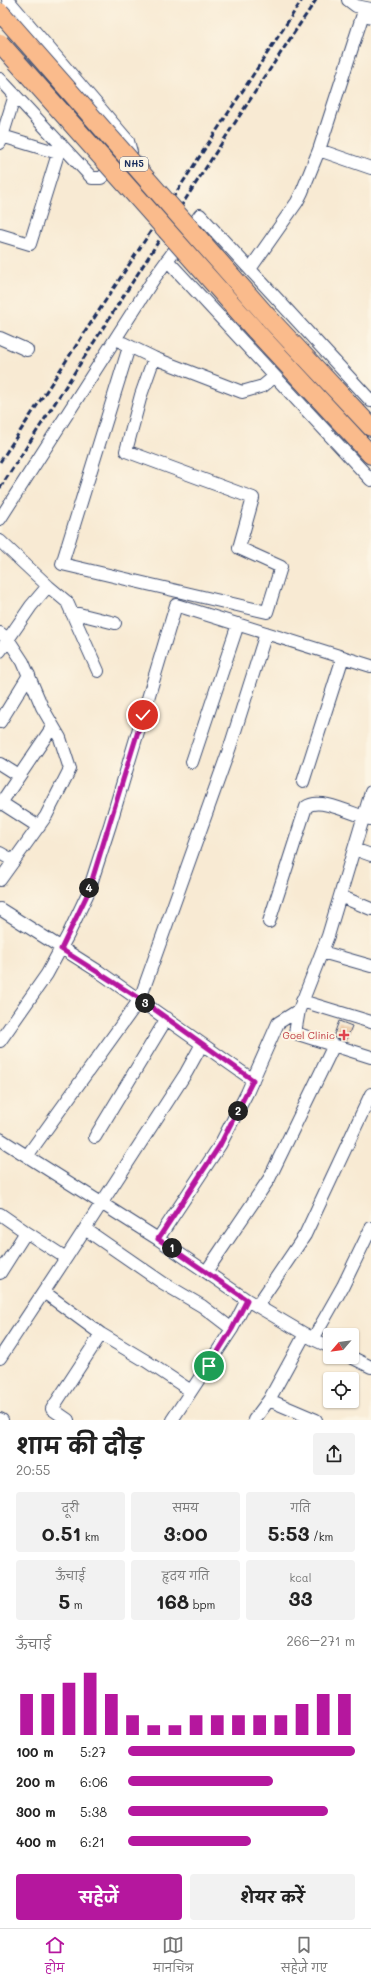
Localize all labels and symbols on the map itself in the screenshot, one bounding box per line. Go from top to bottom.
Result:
road number: NH5 [120,157,148,171]
pin [126,698,160,732]
pin: 4 [79,878,99,898]
pin: 3 [135,993,155,1013]
place label: Goel Clinic [283,1028,335,1042]
marker: Goel Clinic [338,1029,350,1041]
pin: 2 [228,1101,248,1121]
pin: 1 [162,1238,182,1258]
north arrow [323,1328,359,1364]
pin [192,1349,226,1383]

